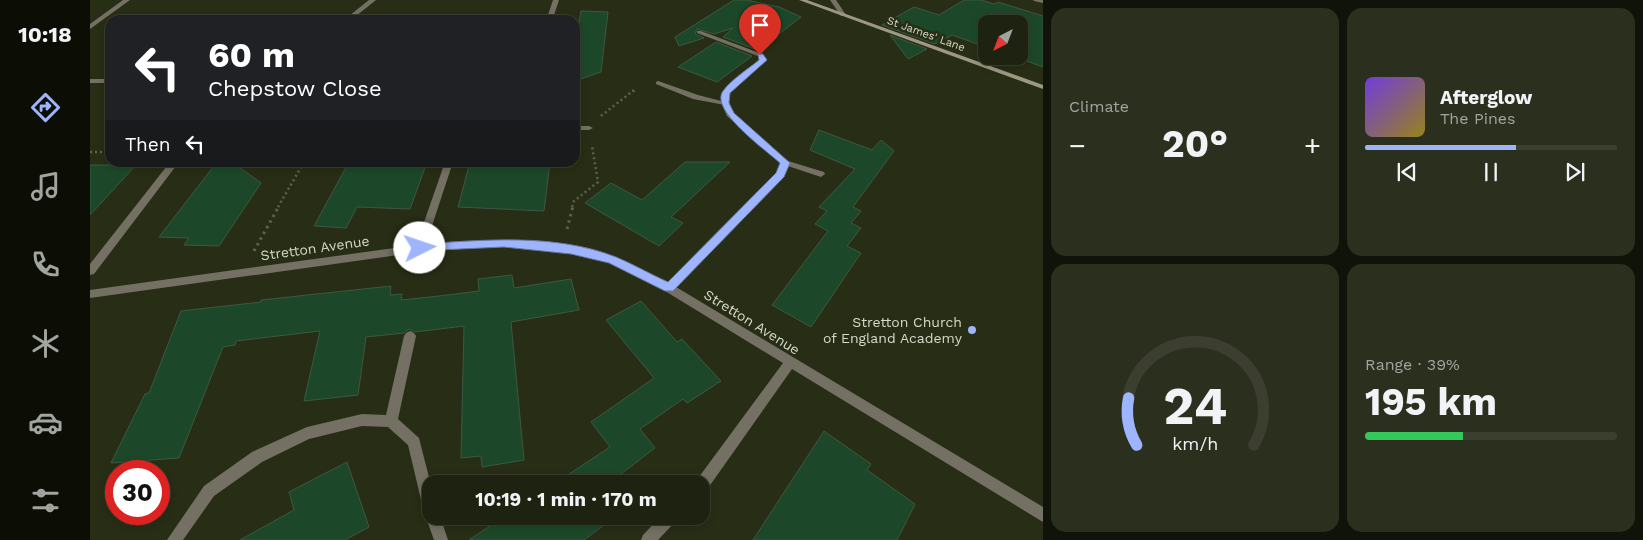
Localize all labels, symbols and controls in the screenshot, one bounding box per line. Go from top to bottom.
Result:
pin [739,4,781,55]
icon: arrive [746,11,774,39]
street label: St James' Lane [885,14,967,54]
north arrow [978,15,1028,65]
map controls [978,15,1028,65]
text: 10:18 [18,22,72,47]
text: 60 m [208,34,295,76]
icon: left [125,35,190,100]
text: Chepstow Close [208,76,382,101]
text: Afterglow [1440,86,1532,109]
icon: directions [28,90,63,125]
text: Climate [1069,97,1129,116]
text: The Pines [1440,109,1516,128]
text: 20° [1162,122,1228,166]
text: − [1069,129,1086,162]
text: + [1304,129,1321,162]
icon: left [181,130,209,158]
text: Then [125,133,171,156]
icon: previous [1393,158,1421,186]
icon: pause [1477,158,1505,186]
icon: next [1561,158,1589,186]
icon: music [28,169,63,204]
position arrow [393,221,445,273]
street label: Stretton Avenue [259,232,371,264]
icon: phone [28,247,63,282]
street label: Stretton Avenue [701,286,803,358]
place label: Stretton Church of England Academy [823,314,963,346]
marker: Stretton Church of England Academy [966,324,978,336]
icon: climate [28,326,63,361]
text: Range · 39% [1365,355,1460,374]
text: 24 [1163,376,1227,437]
text: 195 km [1365,380,1497,424]
icon: car [28,405,63,440]
text: km/h [1172,433,1218,454]
speed limit sign: 30 [105,460,170,525]
icon: filters [28,483,63,518]
text: 10:19 · 1 min · 170 m [475,488,657,511]

